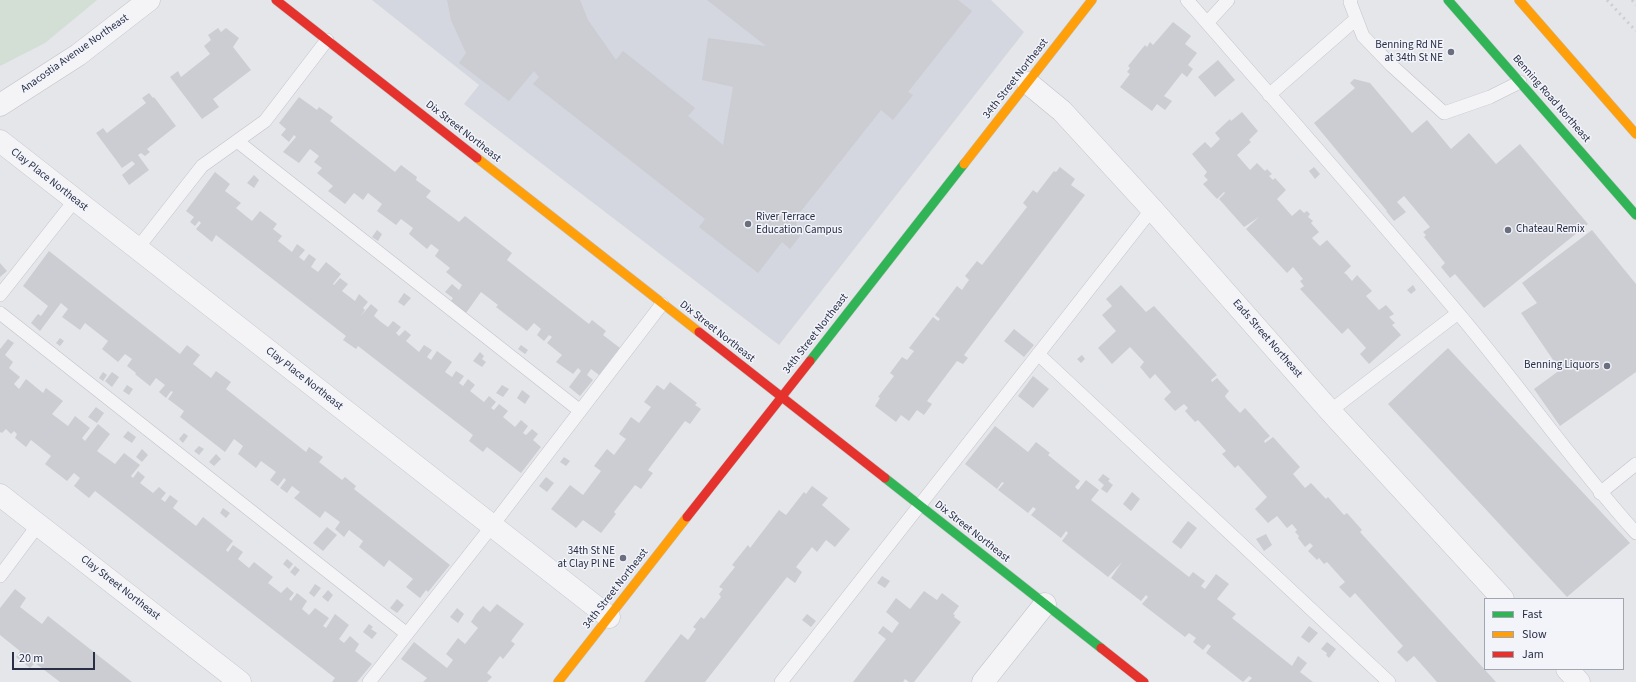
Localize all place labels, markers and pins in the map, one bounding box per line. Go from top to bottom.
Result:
place label: Benning Rd NE at 34th St NE [1375,39,1443,65]
marker: Benning Rd NE at 34th St NE [1446,47,1456,57]
place label: River Terrace Education Campus [756,211,842,237]
marker: River Terrace Education Campus [743,219,753,229]
place label: Chateau Remix [1516,223,1585,237]
marker: Chateau Remix [1503,225,1513,235]
place label: Benning Liquors [1524,359,1599,373]
marker: Benning Liquors [1602,361,1612,371]
place label: 34th St NE at Clay Pl NE [558,545,615,571]
marker: 34th St NE at Clay Pl NE [618,553,628,563]

